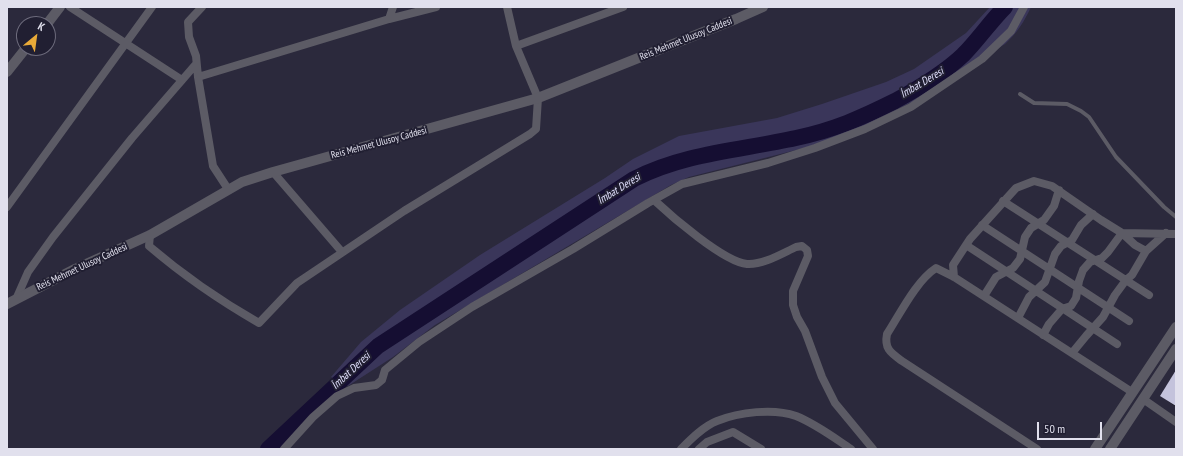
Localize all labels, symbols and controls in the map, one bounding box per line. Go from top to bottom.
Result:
street label: Reis Mehmet Ulusoy Caddesi [638,15,734,63]
north arrow [16,16,56,56]
text: K [35,19,47,34]
water label: İmbat Deresi [898,65,946,101]
street label: Reis Mehmet Ulusoy Caddesi [330,124,428,162]
water label: İmbat Deresi [595,171,643,207]
street label: Reis Mehmet Ulusoy Caddesi [35,241,129,293]
water label: İmbat Deresi [329,350,373,392]
scale bar [1039,414,1104,440]
text: 50 m [1044,421,1065,436]

